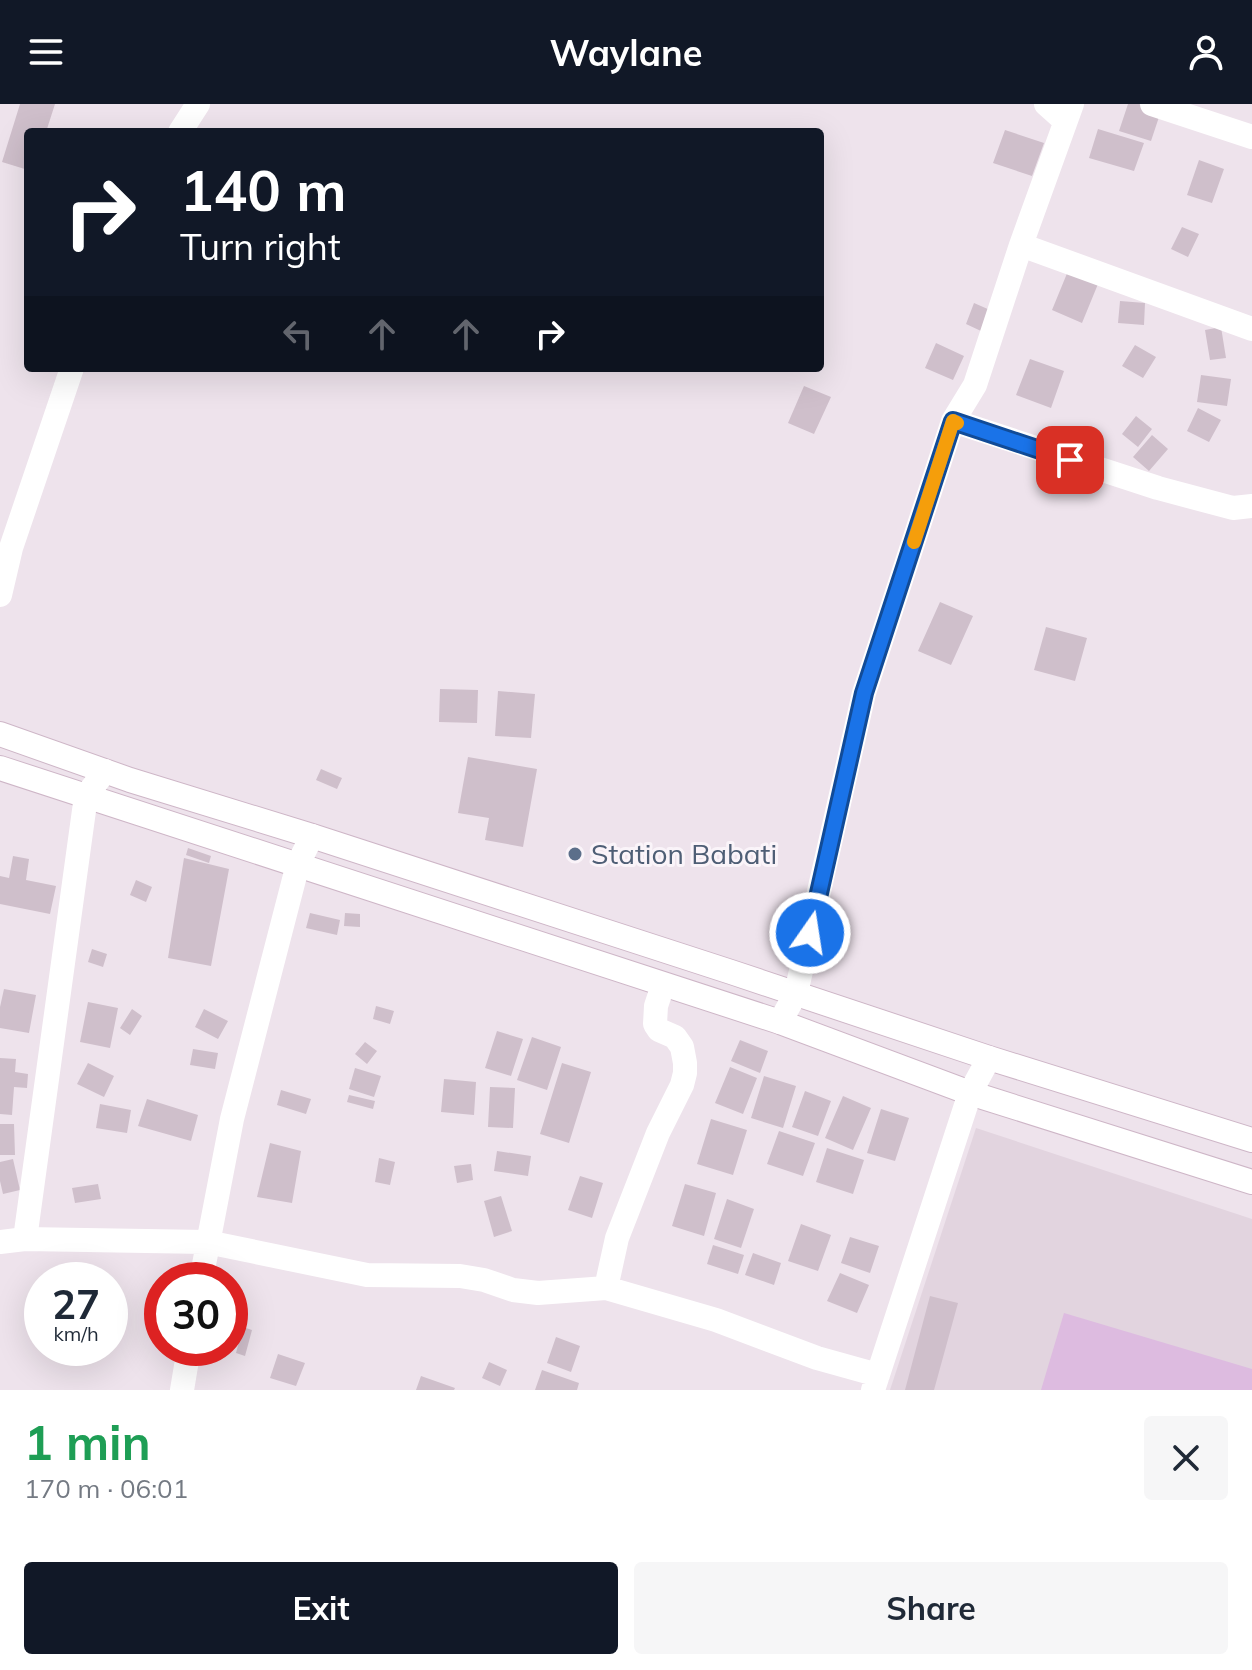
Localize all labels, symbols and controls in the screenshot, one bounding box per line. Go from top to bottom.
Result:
icon: menu [24,30,68,74]
text: Waylane [549,30,703,75]
icon: person [1184,30,1228,74]
text: 140 m [180,155,347,225]
icon: right [48,160,152,264]
text: Turn right [180,224,341,269]
icon: left [276,312,320,356]
icon: ahead [360,312,404,356]
icon: ahead [444,312,488,356]
icon: right [528,312,572,356]
pin [1036,426,1104,494]
icon: arrive [1048,438,1092,482]
place label: Station Babati [591,836,777,871]
marker: Station Babati [566,845,584,863]
position arrow [768,891,852,975]
speed limit sign: 30 [144,1262,248,1366]
text: 27 [52,1279,100,1329]
text: km/h [53,1321,99,1346]
text: 1 min [24,1412,151,1472]
button: close [1144,1416,1228,1500]
text: 170 m · 06:01 [24,1472,188,1505]
button: Exit [24,1562,618,1654]
button: Share [634,1562,1228,1654]

